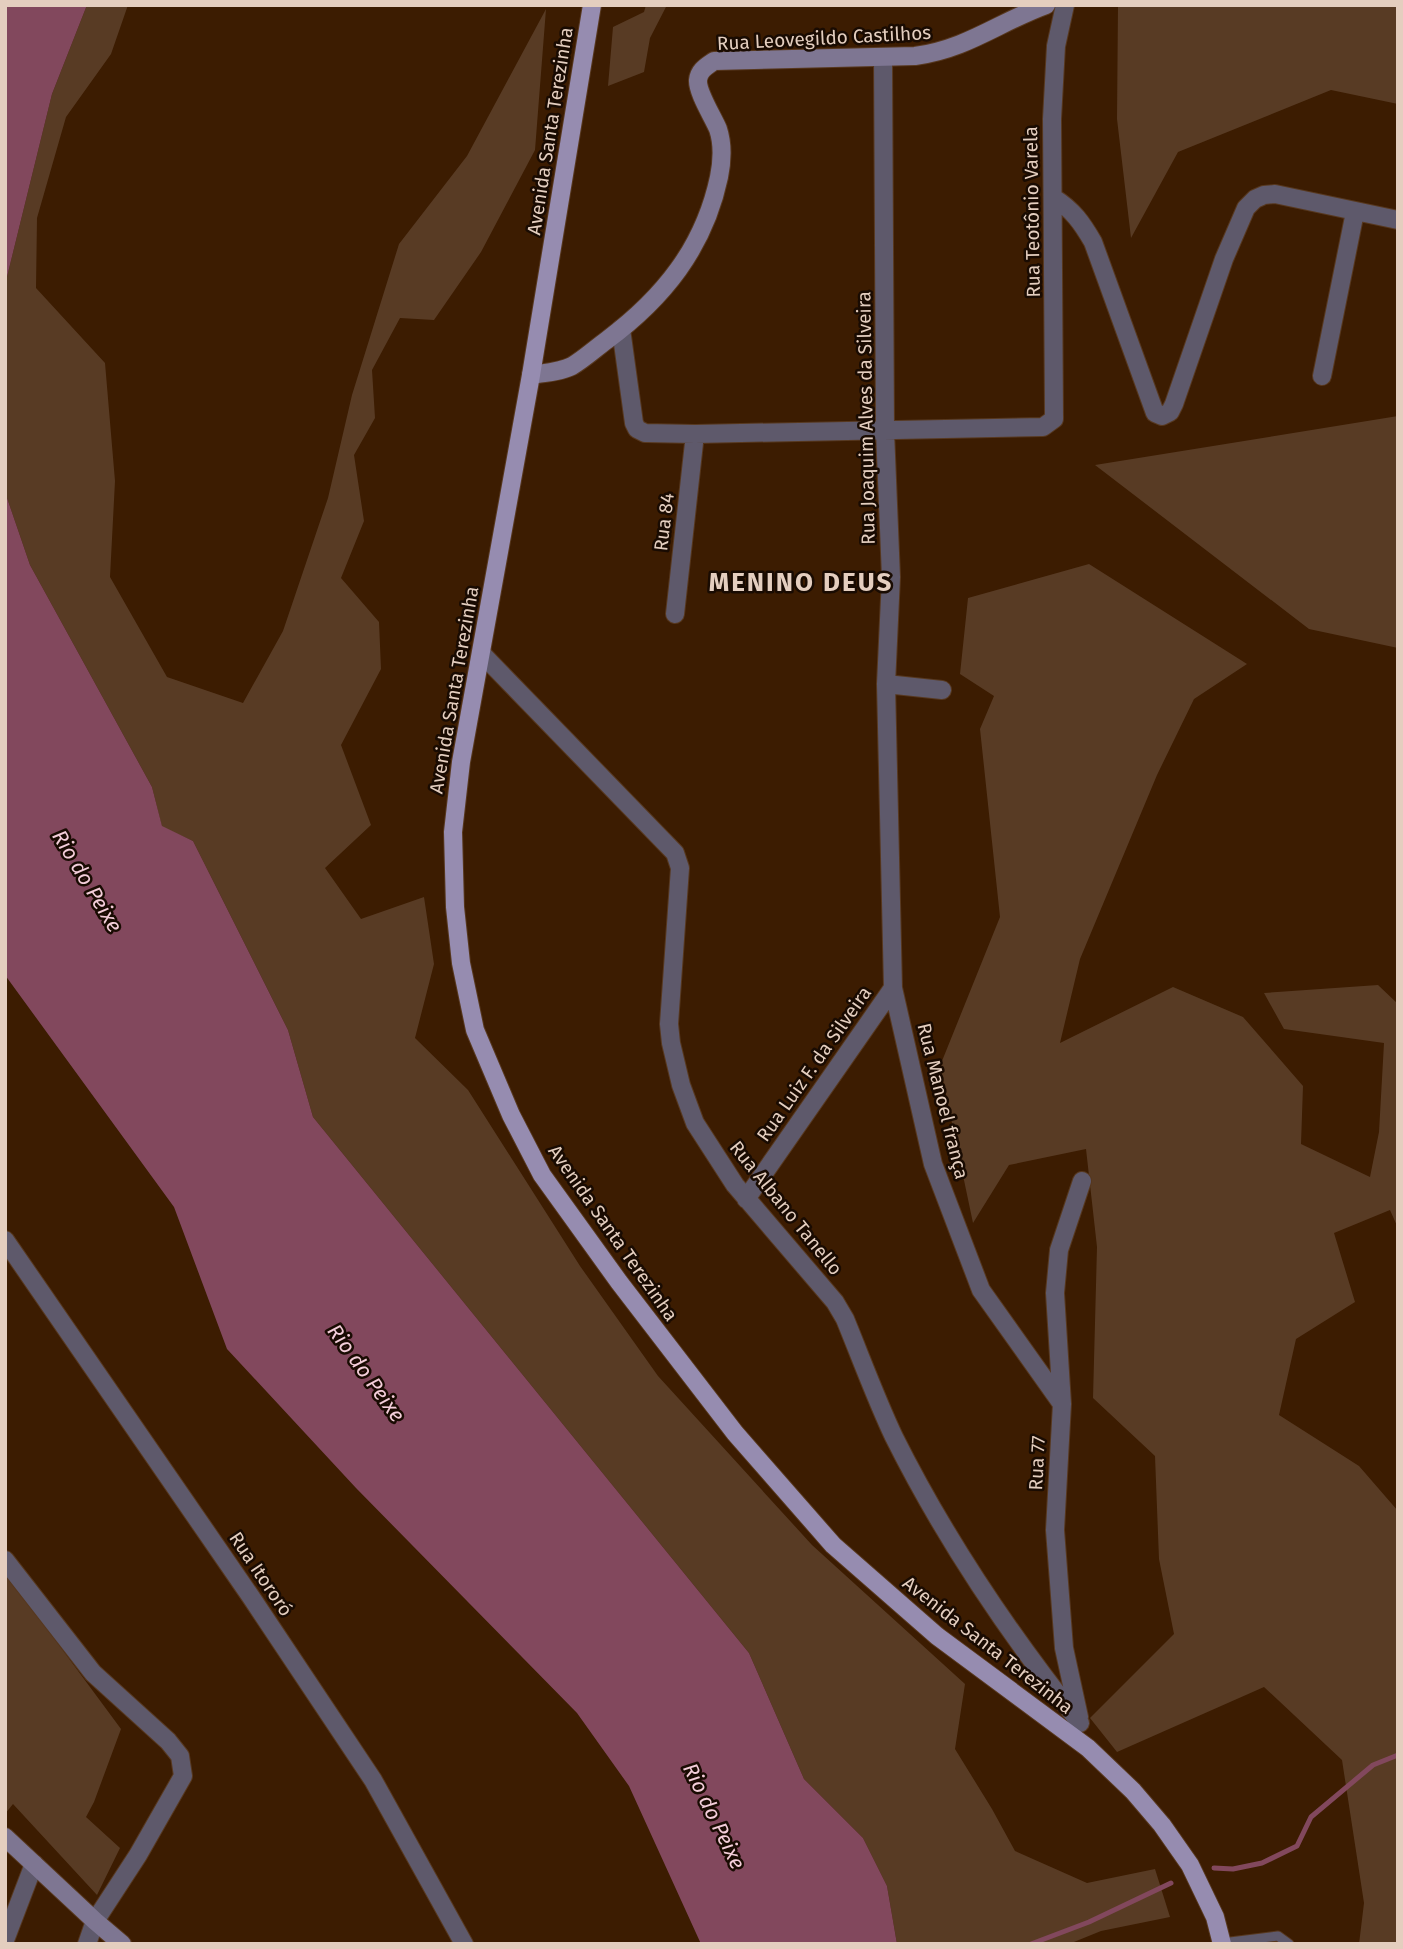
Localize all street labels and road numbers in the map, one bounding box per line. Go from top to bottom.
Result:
street label: Rua Leovegildo Castilhos [716,21,932,55]
street label: Avenida Santa Terezinha [522,25,578,237]
street label: Rua Teotônio Varela [1019,126,1045,298]
street label: Rua Joaquim Alves da Silveira [852,291,880,545]
street label: Rua 84 [649,492,679,552]
street label: Avenida Santa Terezinha [424,585,484,795]
street label: Rua Luiz F. da Silveira [752,982,876,1146]
street label: Rua Manoel frança [912,1021,974,1181]
street label: Rua Albano Tanello [725,1136,847,1280]
street label: Avenida Santa Terezinha [543,1140,683,1326]
street label: Rua 77 [1024,1435,1050,1491]
street label: Rua Itororó [224,1527,298,1621]
street label: Avenida Santa Terezinha [898,1571,1078,1719]

